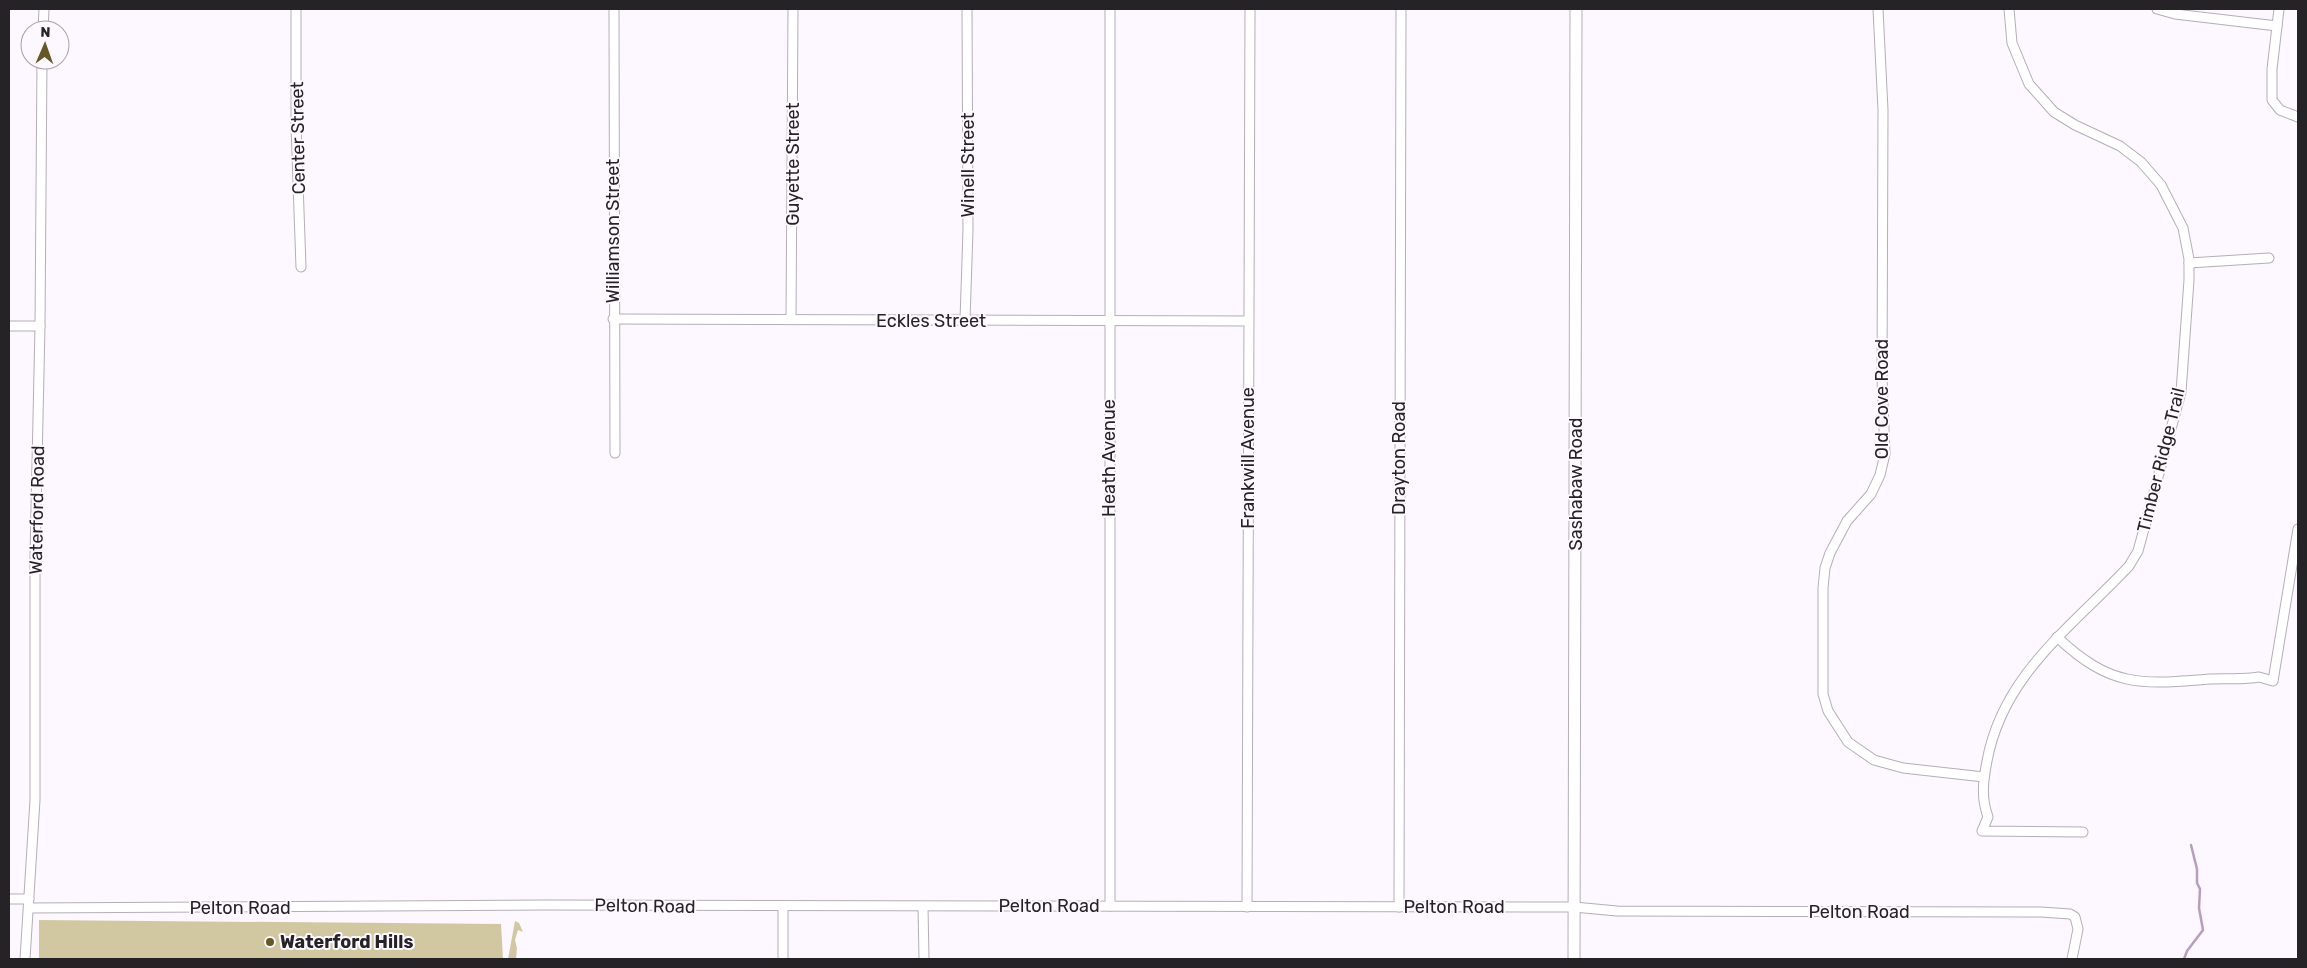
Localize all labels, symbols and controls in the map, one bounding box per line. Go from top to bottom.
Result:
north arrow [20,20,70,70]
text: N [40,24,51,41]
street label: Center Street [286,81,310,195]
street label: Guyette Street [782,102,804,226]
street label: Winell Street [957,113,979,217]
street label: Williamson Street [602,159,624,303]
street label: Eckles Street [876,310,986,332]
street label: Old Cove Road [1871,339,1893,459]
street label: Timber Ridge Trail [2132,385,2190,535]
street label: Frankwill Avenue [1237,387,1259,529]
street label: Heath Avenue [1098,399,1120,517]
street label: Drayton Road [1388,401,1410,515]
street label: Sashabaw Road [1565,418,1587,550]
street label: Waterford Road [25,445,49,575]
street label: Pelton Road [594,894,696,918]
street label: Pelton Road [998,895,1100,917]
street label: Pelton Road [1403,896,1505,918]
street label: Pelton Road [189,897,291,919]
street label: Pelton Road [1808,901,1910,923]
place label: Waterford Hills [280,931,413,953]
marker: Waterford Hills [264,936,276,948]

